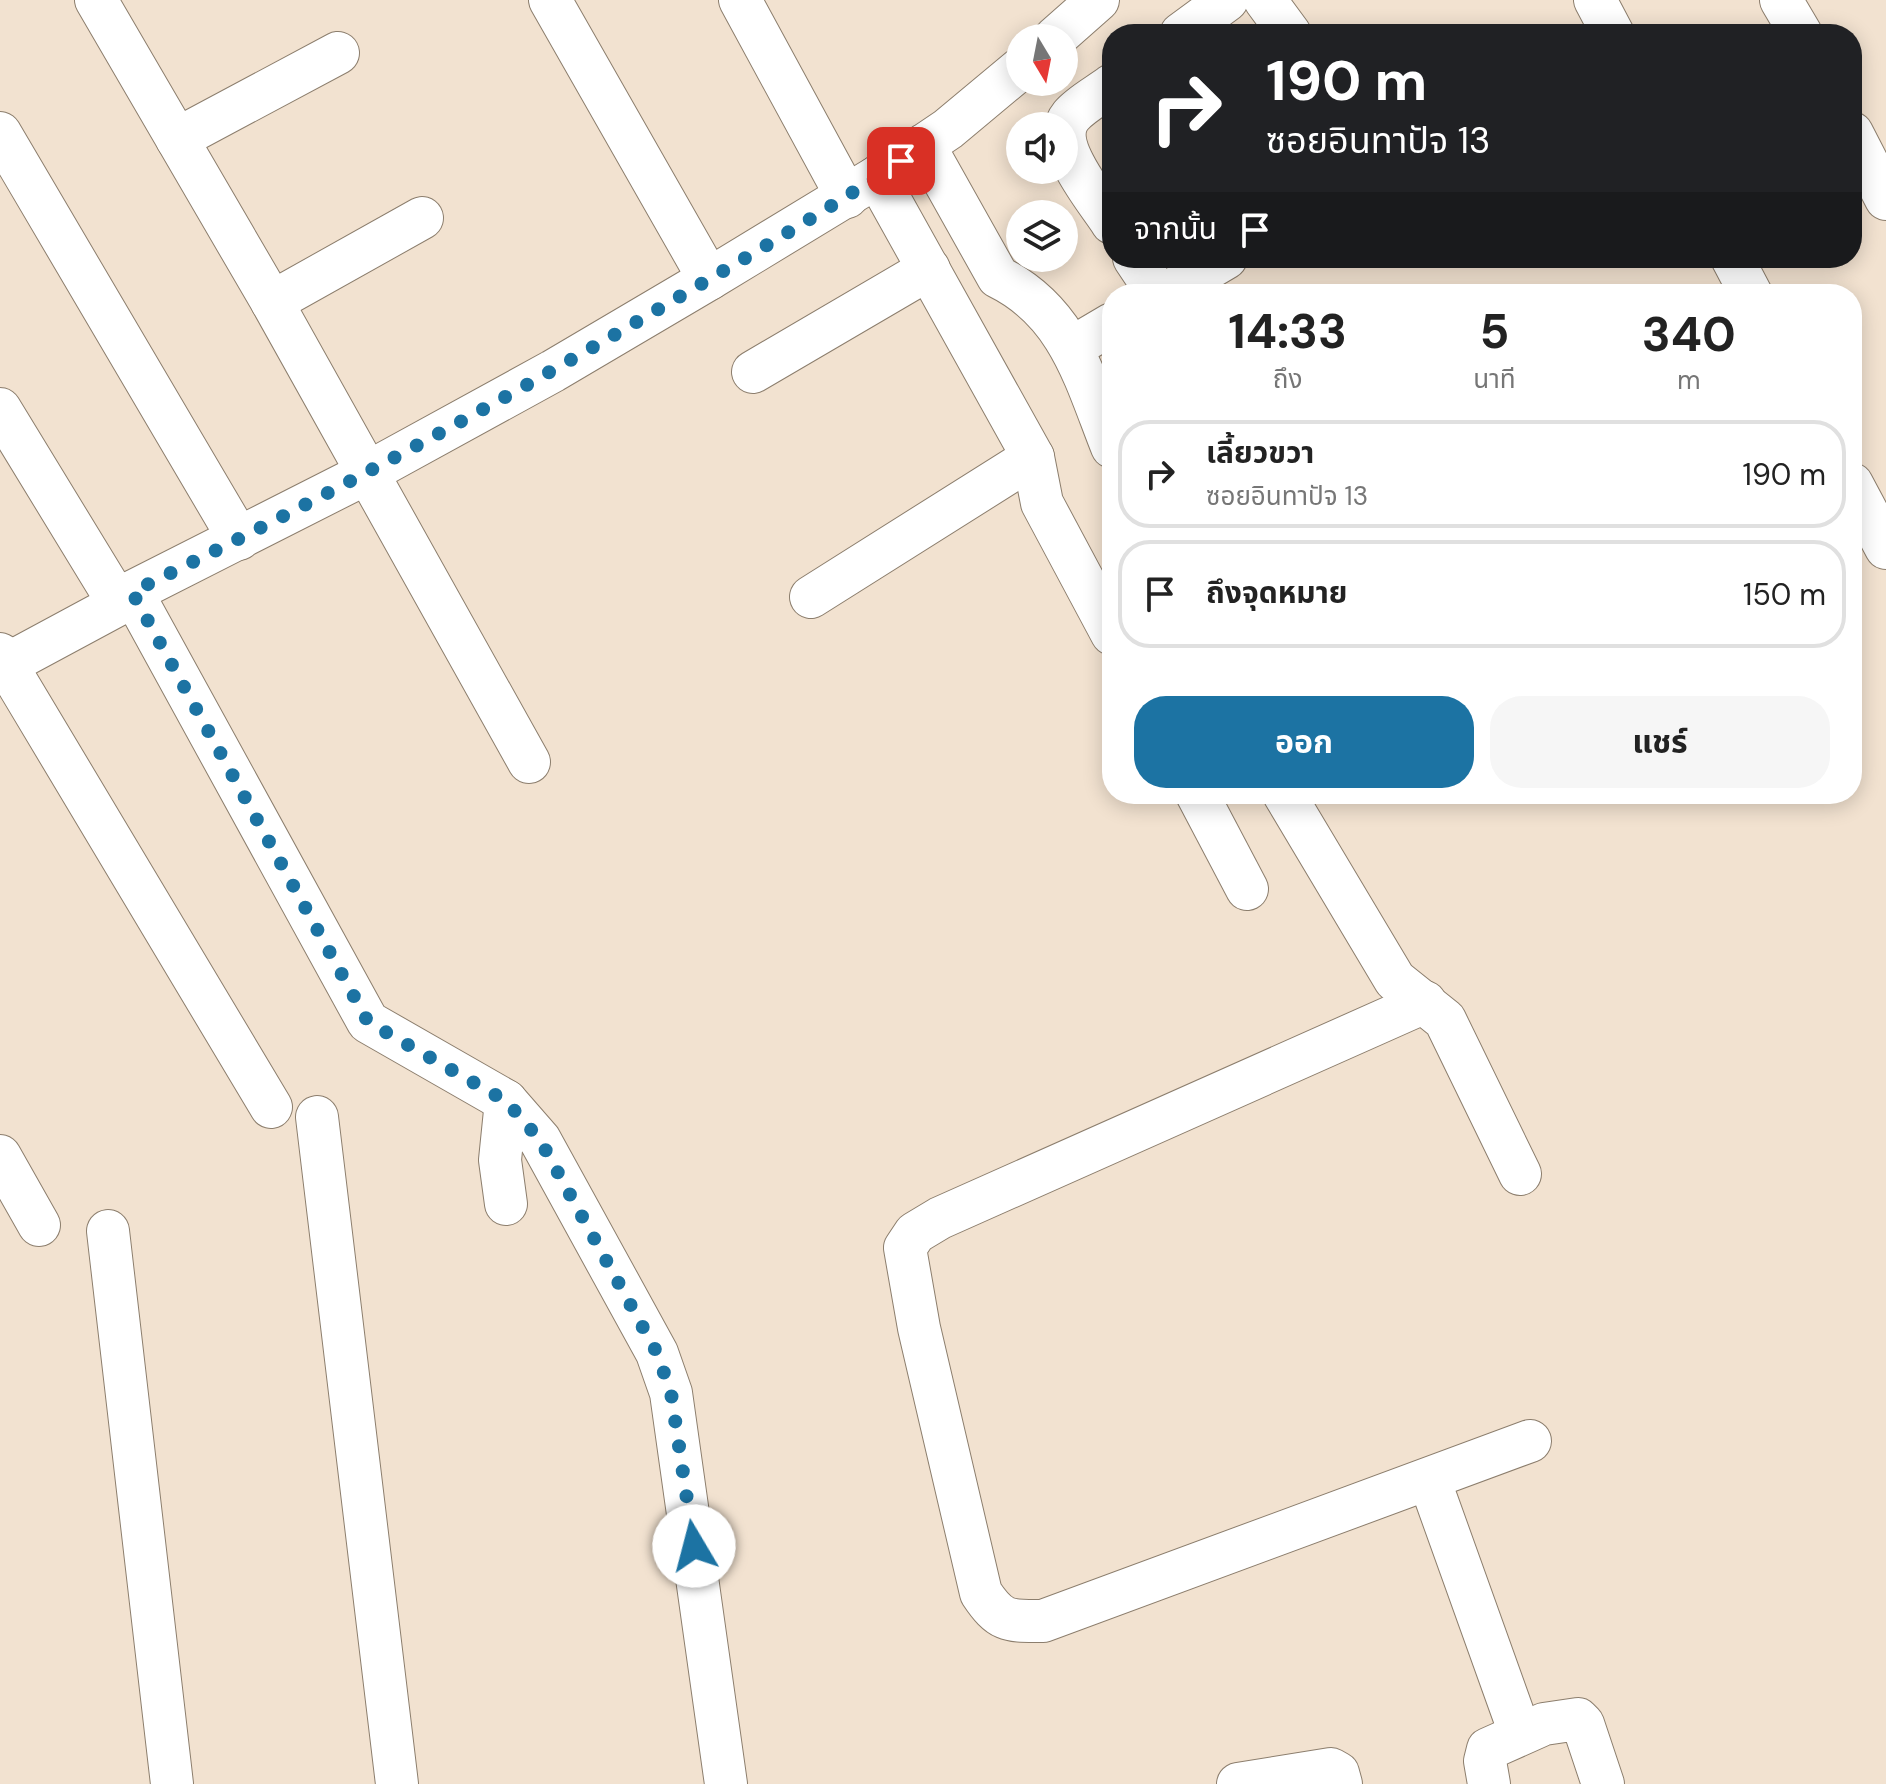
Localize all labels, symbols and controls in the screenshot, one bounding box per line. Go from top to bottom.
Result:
north arrow [1006,24,1078,96]
map controls [1006,24,1078,272]
text: 190 m [1266,44,1427,117]
icon: right [1134,56,1238,160]
button: sound [1006,112,1078,184]
text: ซอยอินทาปัจ 13 [1266,117,1490,164]
pin [867,127,935,195]
icon: arrive [879,139,923,183]
button: layers [1006,200,1078,272]
icon: arrive [1233,208,1277,252]
text: จากนั้น [1134,209,1217,248]
text: 14:33 [1228,300,1347,363]
text: 5 [1479,300,1509,363]
text: 340 [1642,303,1736,366]
text: ถึง [1273,362,1302,396]
text: นาที [1473,362,1516,396]
text: m [1677,363,1700,397]
text: เลี้ยวขวา [1206,433,1314,472]
icon: right [1138,452,1182,496]
text: 190 m [1743,455,1826,494]
text: ซอยอินทาปัจ 13 [1206,479,1368,513]
icon: arrive [1138,572,1182,616]
text: ถึงจุดหมาย [1206,573,1347,612]
text: 150 m [1743,575,1826,614]
button: ออก [1134,696,1474,788]
button: แชร์ [1490,696,1830,788]
position arrow [652,1504,736,1588]

